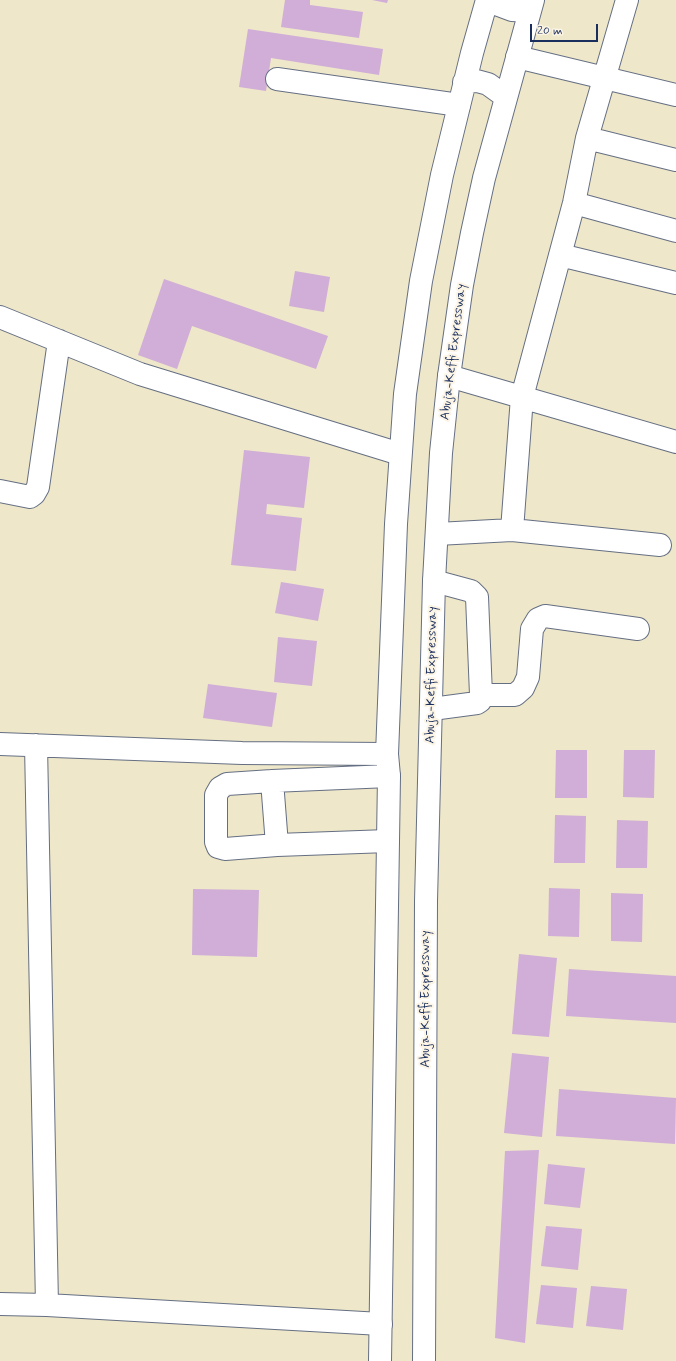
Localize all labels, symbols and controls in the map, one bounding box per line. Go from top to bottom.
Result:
scale bar [532,16,600,42]
text: 20 m [537,23,563,39]
street label: Abuja-Keffi Expressway [438,283,470,421]
street label: Abuja-Keffi Expressway [423,606,441,744]
street label: Abuja-Keffi Expressway [418,930,434,1068]

